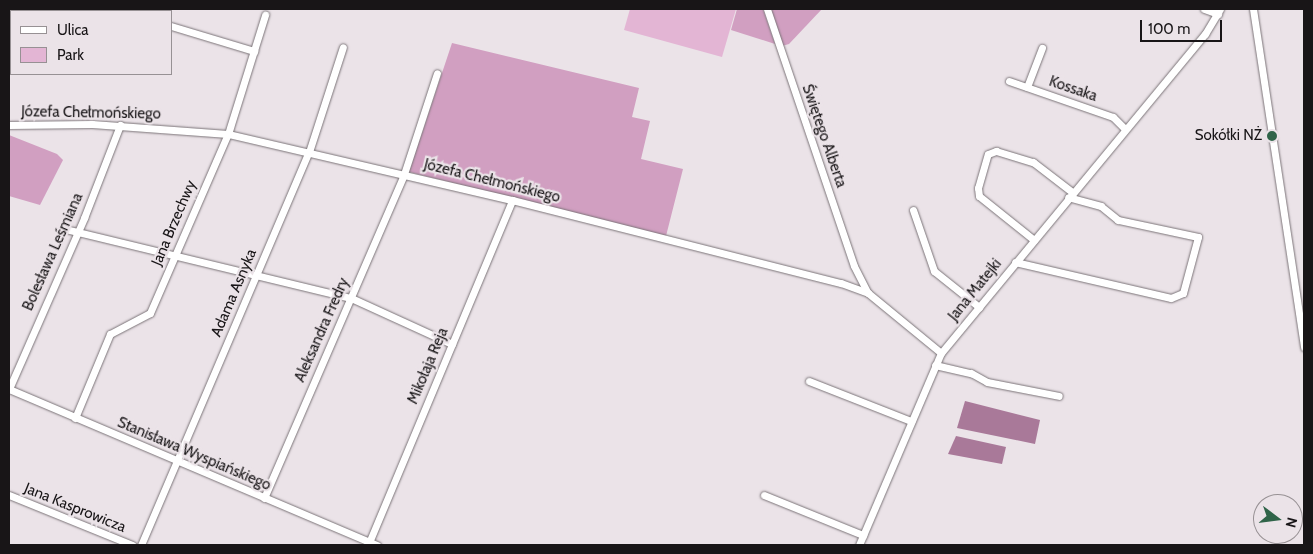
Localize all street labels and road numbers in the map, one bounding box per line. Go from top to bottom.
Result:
street label: Kossaka [1047,72,1099,106]
street label: Świętego Alberta [798,82,850,190]
street label: Józefa Chełmońskiego [21,103,161,123]
street label: Józefa Chełmońskiego [422,155,562,207]
street label: Jana Brzechwy [148,177,200,269]
street label: Bolesława Leśmiana [19,190,87,314]
street label: Adama Asnyka [207,247,261,339]
street label: Jana Matejki [944,255,1006,325]
street label: Aleksandra Fredry [291,275,353,385]
street label: Mikołaja Reja [404,325,452,407]
street label: Stanisława Wyspiańskiego [115,413,273,495]
street label: Jana Kasprowicza [22,479,128,537]

